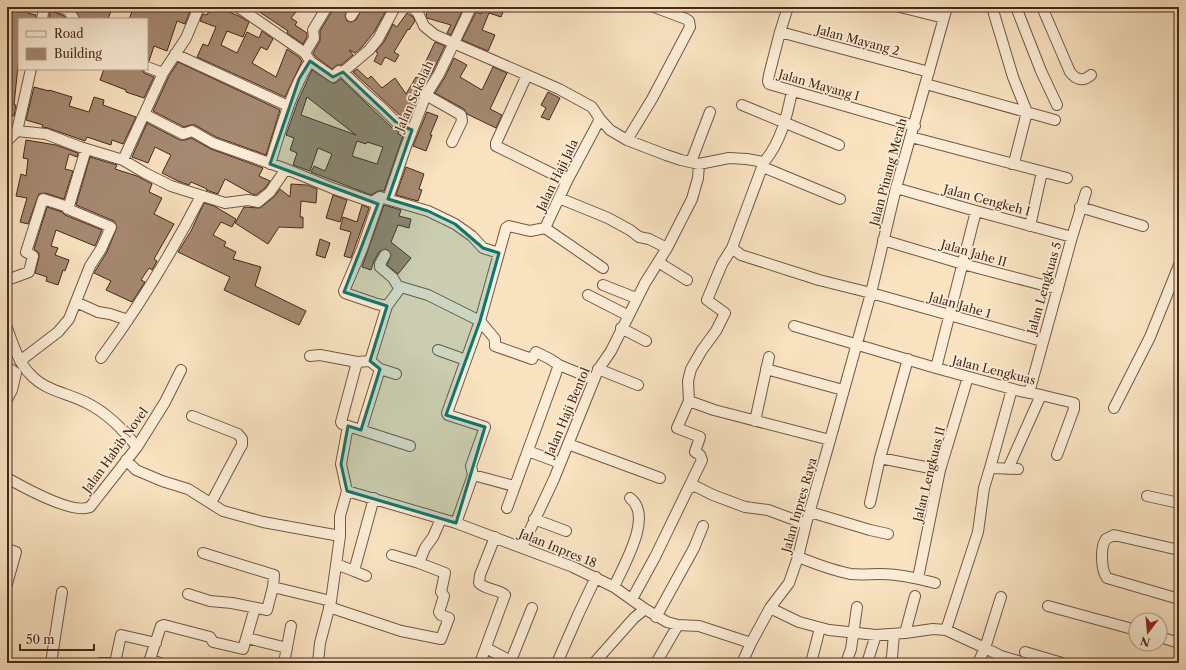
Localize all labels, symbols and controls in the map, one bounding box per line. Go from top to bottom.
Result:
legend [18,18,148,70]
street label: Jalan Mayang 2 [813,21,901,58]
text: Road [54,26,84,41]
text: Building [54,46,102,61]
street label: Jalan Sekolah [391,58,437,136]
street label: Jalan Mayang I [775,66,861,104]
street label: Jalan Pinang Merah [866,116,910,229]
street label: Jalan Haji Jala [532,136,581,215]
street label: Jalan Cengkeh I [940,181,1032,219]
street label: Jalan Jahe II [937,236,1009,270]
street label: Jalan Lengkuas 5 [1023,240,1064,338]
street label: Jalan Jahe 1 [925,288,993,321]
street label: Jalan Lengkuas [949,352,1037,388]
street label: Jalan Haji Bentol [541,365,593,461]
street label: Jalan Habib Novel [78,404,151,497]
street label: Jalan Lengkuas II [909,425,948,525]
street label: Jalan Inpres Raya [778,455,820,556]
street label: Jalan Inpres 18 [515,525,599,570]
north arrow [1128,612,1168,652]
scale bar [20,626,94,652]
text: 50 m [26,632,55,647]
text: N [1138,633,1152,650]

